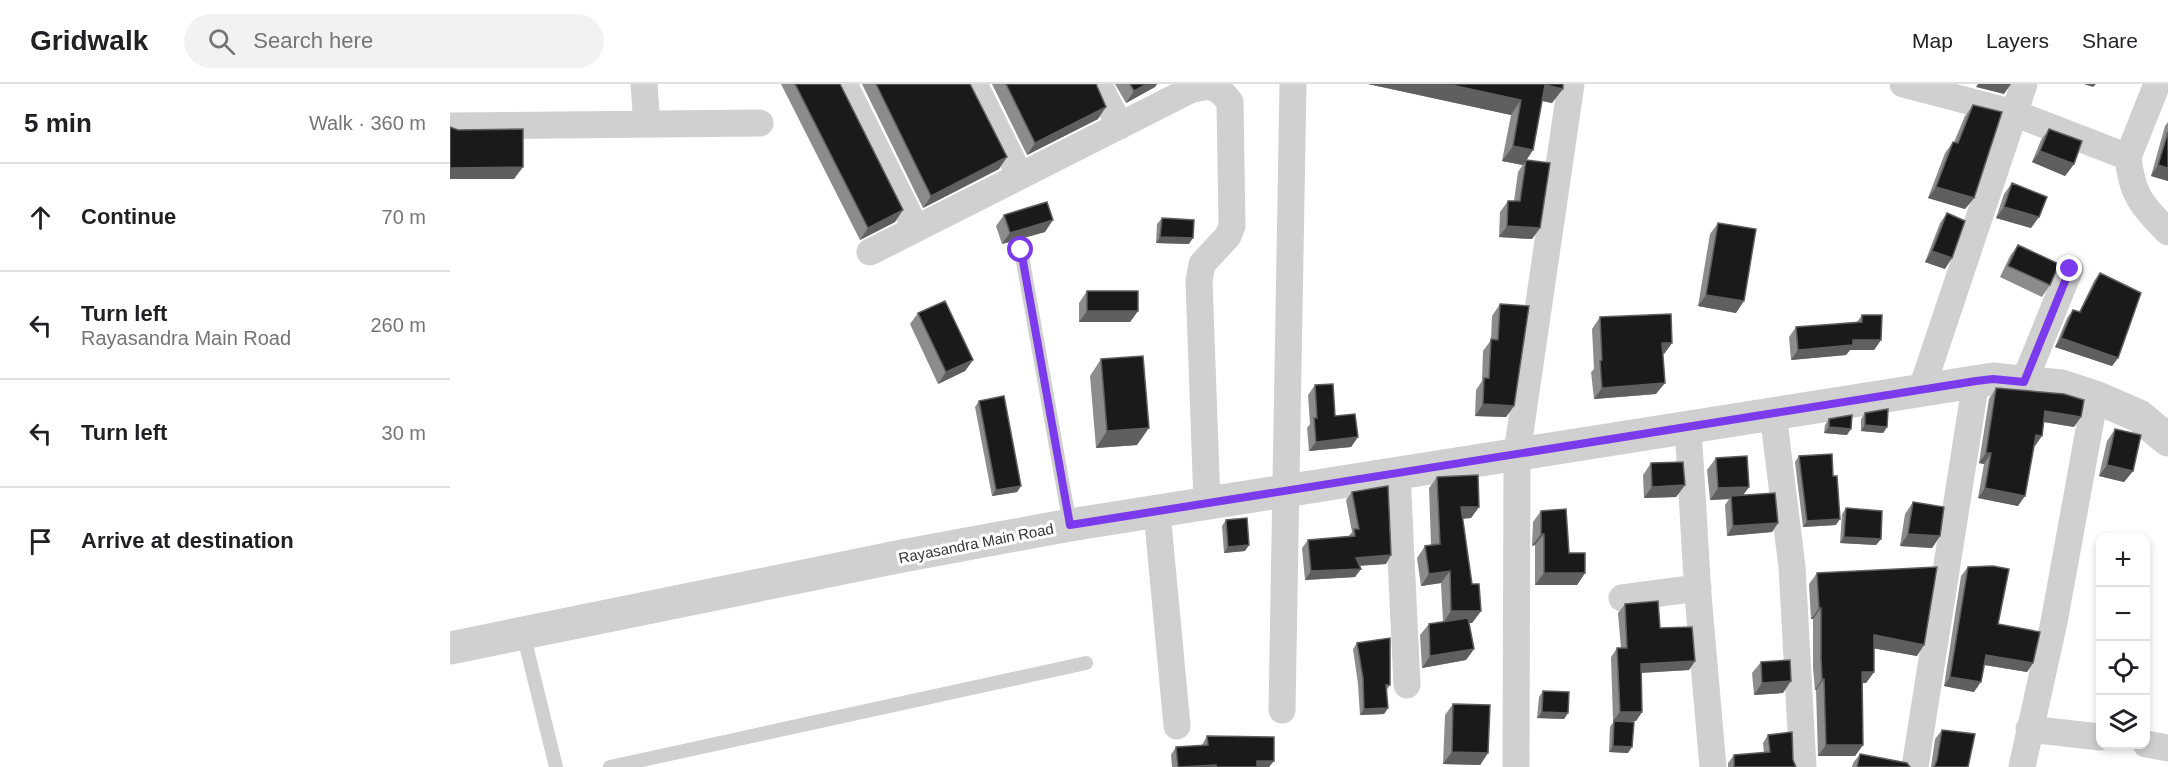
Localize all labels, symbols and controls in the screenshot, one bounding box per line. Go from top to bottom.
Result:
search box [184,14,604,68]
text: Gridwalk [30,25,148,56]
icon: search [205,25,238,58]
text: Search here [253,28,373,53]
text: Map [1912,29,1953,52]
text: Layers [1986,29,2049,52]
text: Share [2082,29,2138,52]
text: 5 min [24,108,92,138]
text: Walk · 360 m [309,112,426,134]
icon: ahead [24,201,57,234]
text: Continue [81,204,176,229]
text: 70 m [382,206,426,228]
route start [1007,236,1033,262]
route end [2056,255,2082,281]
text: Turn left [81,301,167,326]
icon: left [24,309,57,342]
text: 260 m [370,314,426,336]
text: Rayasandra Main Road [81,327,291,349]
icon: left [24,417,57,450]
text: Turn left [81,420,167,445]
text: 30 m [382,422,426,444]
street label: Rayasandra Main Road [897,520,1055,566]
icon: arrive [24,525,57,558]
text: Arrive at destination [81,528,294,553]
map controls [2096,533,2150,749]
button: + [2096,533,2150,587]
button: − [2096,587,2150,641]
button: locate [2096,641,2150,695]
button: layers [2096,695,2150,749]

